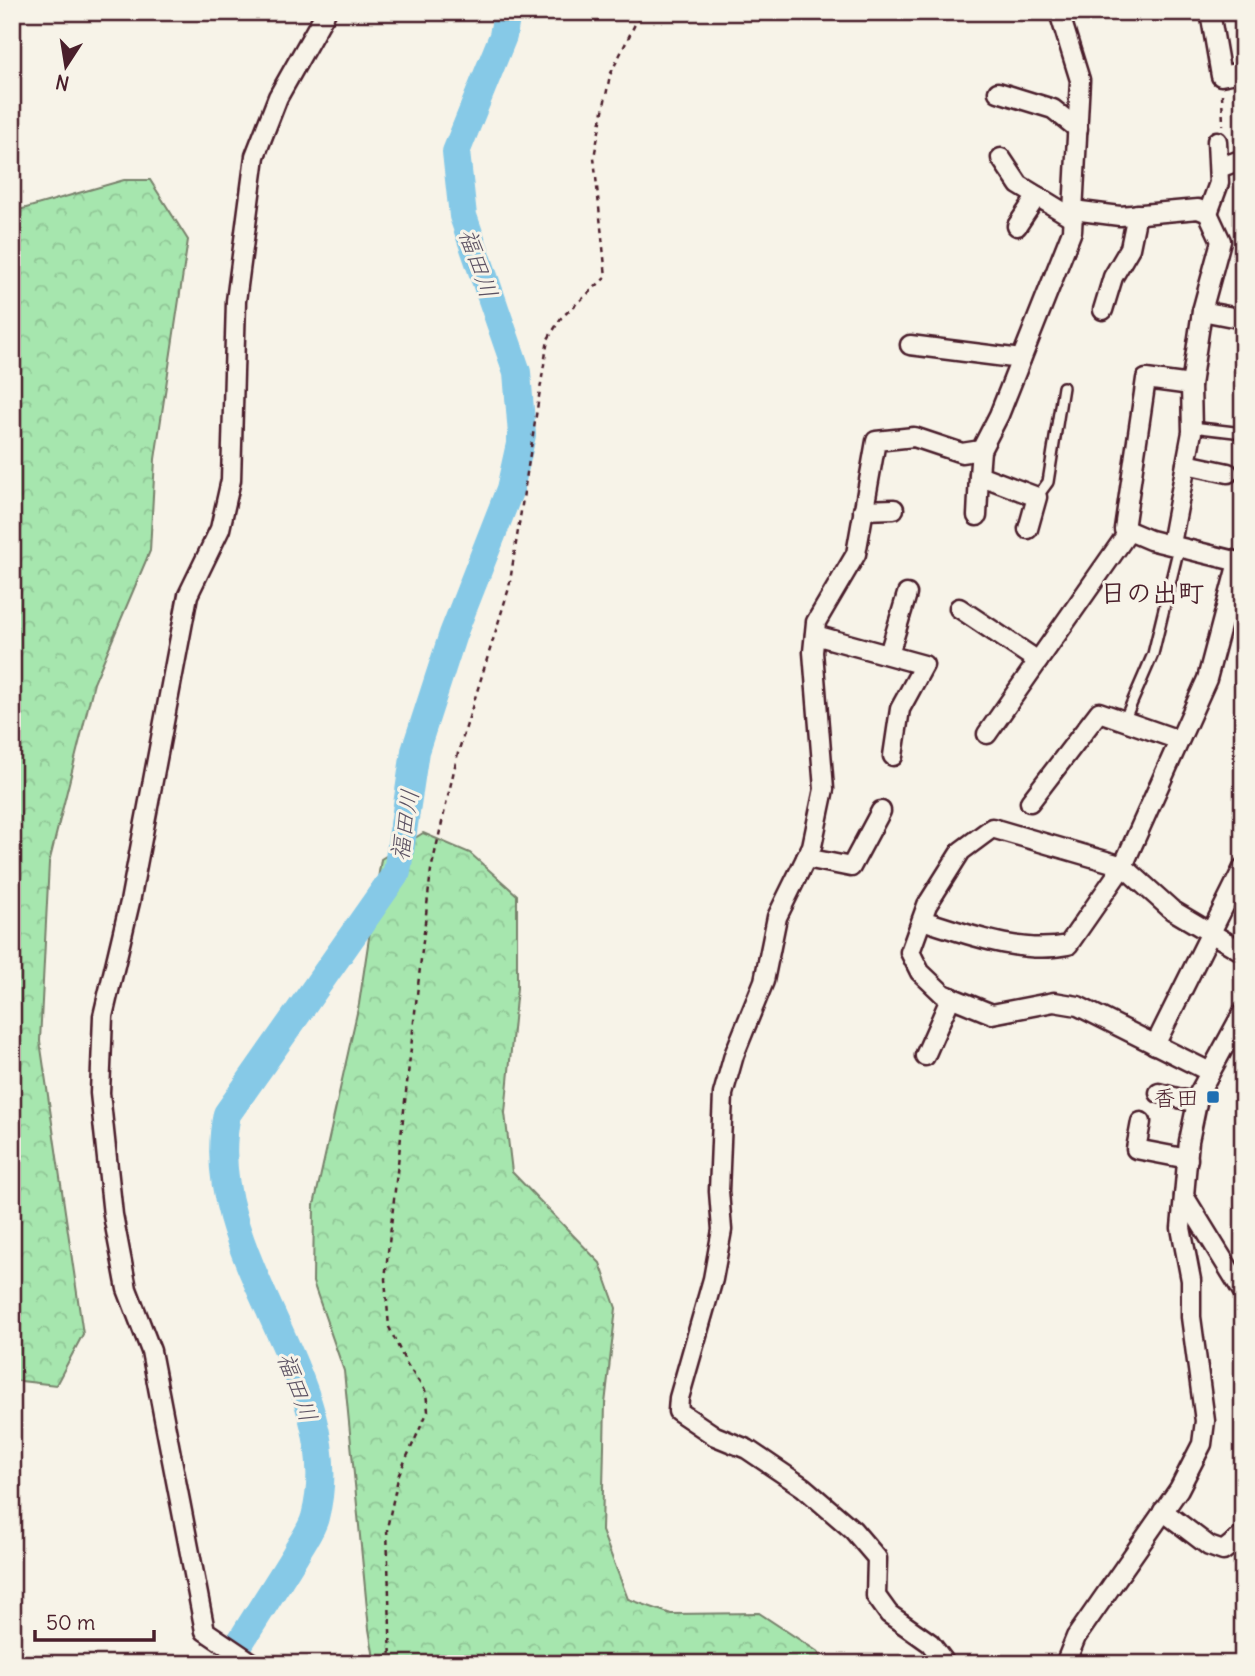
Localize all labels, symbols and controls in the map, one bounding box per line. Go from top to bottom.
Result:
north arrow [32,32,102,102]
text: N [54,70,71,96]
water label: 福田川 [453,224,505,302]
district label: 日の出町 [1100,576,1204,609]
water label: 福田川 [384,787,424,863]
place label: 香田 [1153,1083,1199,1112]
marker: 香田 [1205,1089,1221,1105]
water label: 福田川 [272,1348,324,1426]
scale bar [35,1599,154,1643]
text: 50 m [46,1609,95,1636]

